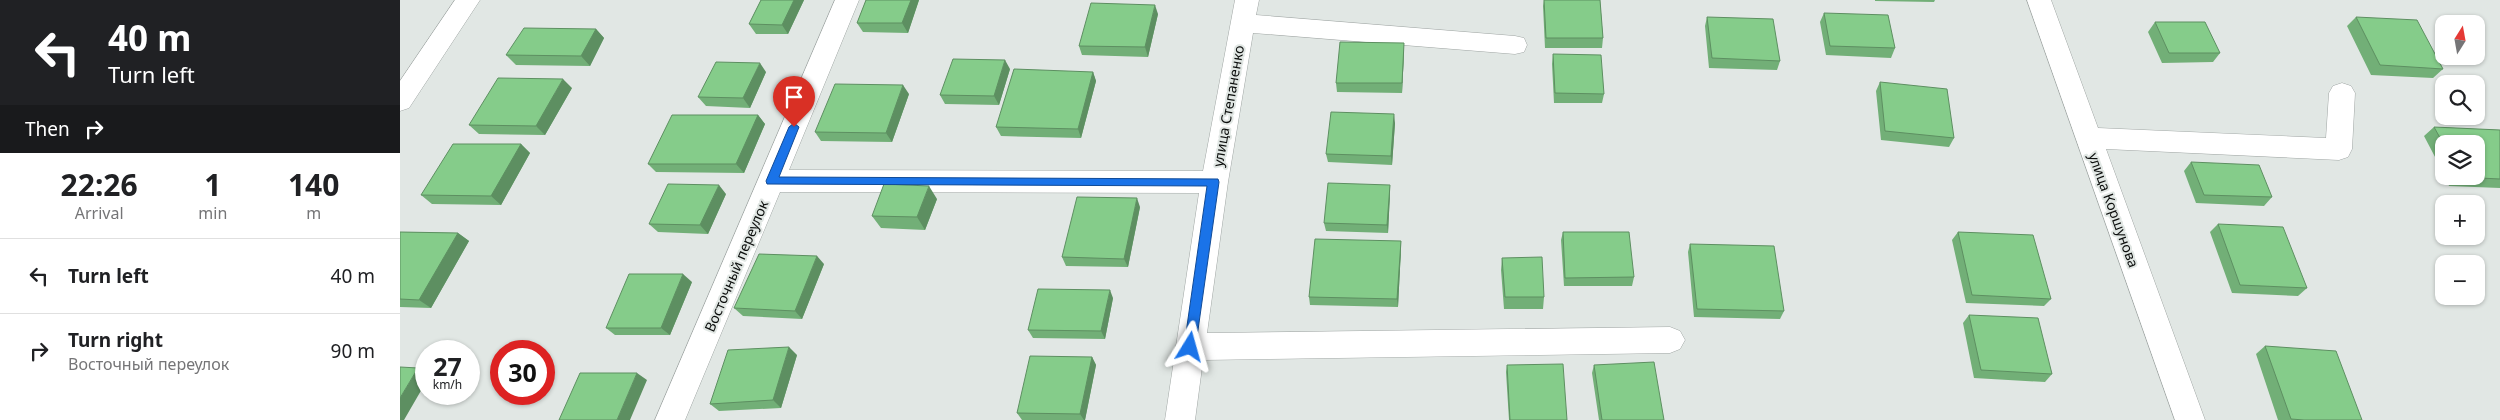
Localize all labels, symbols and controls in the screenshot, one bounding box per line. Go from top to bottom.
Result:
text: 40 m [108,14,191,61]
north arrow [2435,15,2485,65]
map controls [2435,15,2485,305]
icon: left [25,20,90,85]
street label: улица Степаненко [1208,44,1248,168]
text: Turn left [108,59,195,89]
button: search [2435,75,2485,125]
pin [773,76,815,127]
icon: arrive [780,83,808,111]
icon: right [80,115,108,143]
text: Then [25,116,70,142]
button: layers [2435,135,2485,185]
street label: улица Коршунова [2084,150,2144,270]
text: 22:26 [61,164,138,205]
text: 1 [204,164,221,205]
text: 140 [288,164,339,205]
button: + [2435,195,2485,245]
street label: Восточный переулок [700,197,773,335]
text: Arrival [75,202,124,224]
text: min [198,202,227,224]
text: m [306,202,321,224]
button: − [2435,255,2485,305]
icon: left [25,262,53,290]
text: Turn left [68,263,149,289]
text: 40 m [331,263,375,289]
position arrow [1163,320,1215,372]
text: Turn right [68,327,163,353]
icon: right [25,337,53,365]
text: 90 m [331,338,375,364]
speed limit sign: 30 [490,340,555,405]
text: 27 [433,349,462,383]
text: Восточный переулок [68,353,229,375]
text: km/h [433,376,462,393]

